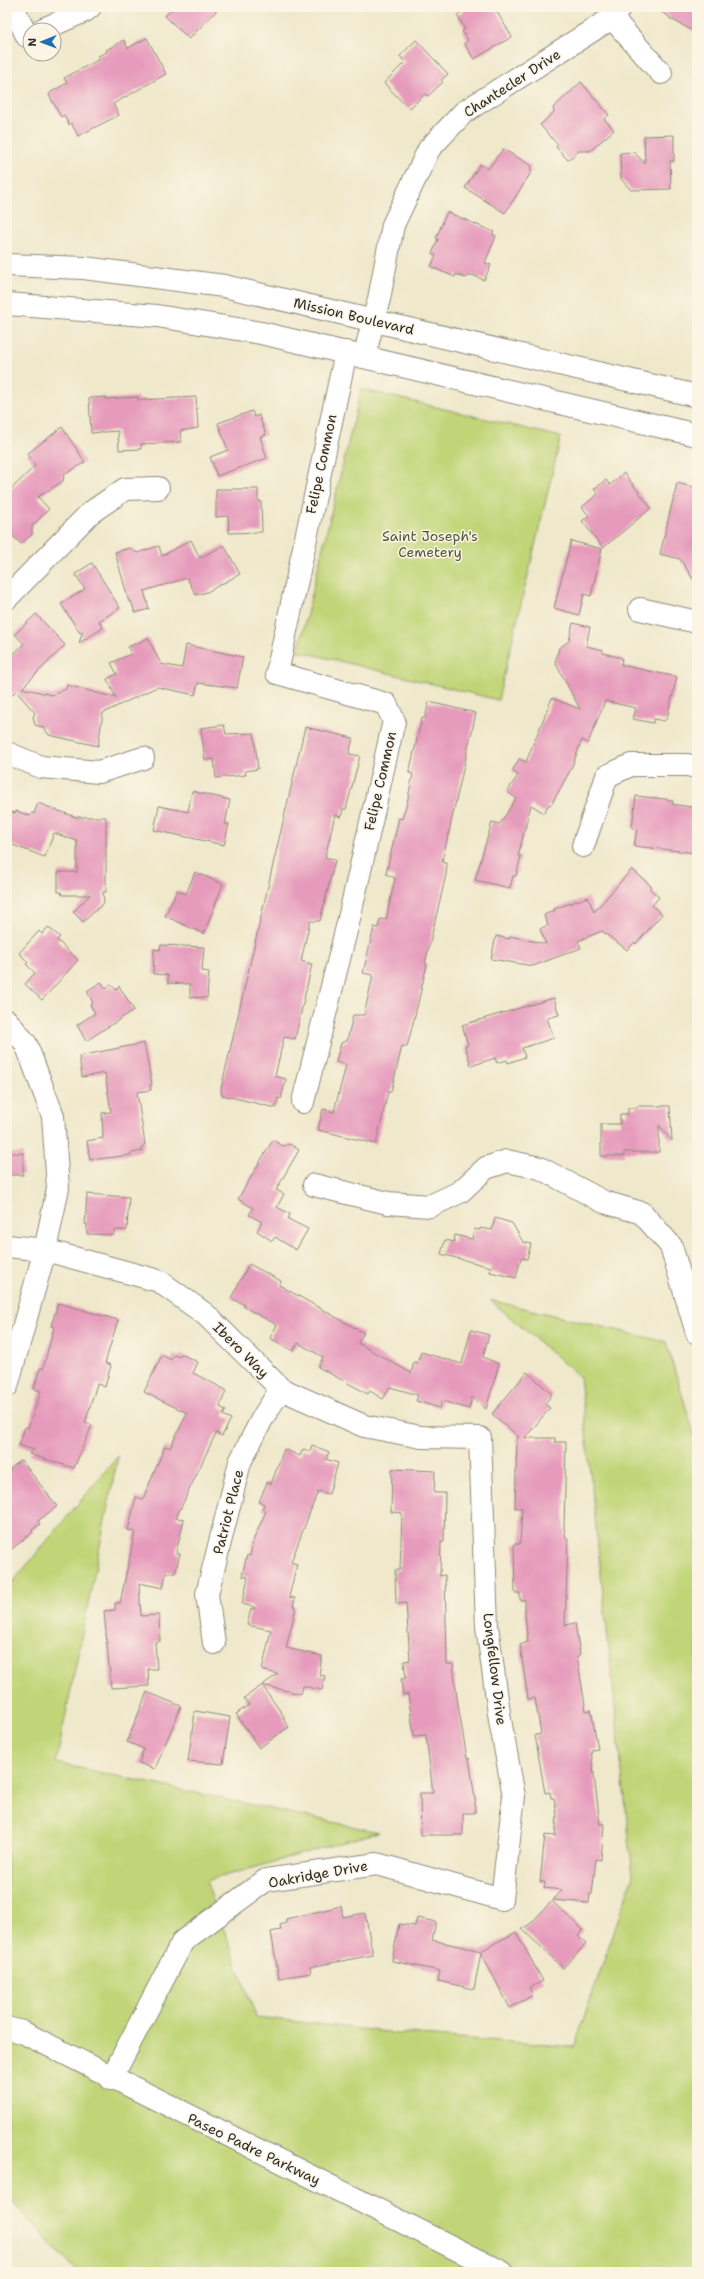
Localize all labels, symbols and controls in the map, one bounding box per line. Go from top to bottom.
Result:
north arrow [22,22,62,62]
text: N [25,37,40,47]
street label: Chantecler Drive [460,45,564,121]
street label: Mission Boulevard [292,293,416,339]
street label: Felipe Common [302,412,340,515]
park label: Saint Joseph's Cemetery [382,527,478,561]
street label: Felipe Common [360,729,400,832]
street label: Ibero Way [209,1318,273,1382]
street label: Patriot Place [209,1468,247,1556]
street label: Longfellow Drive [479,1612,511,1726]
street label: Oakridge Drive [267,1856,369,1892]
street label: Paseo Padre Parkway [185,2109,323,2189]

